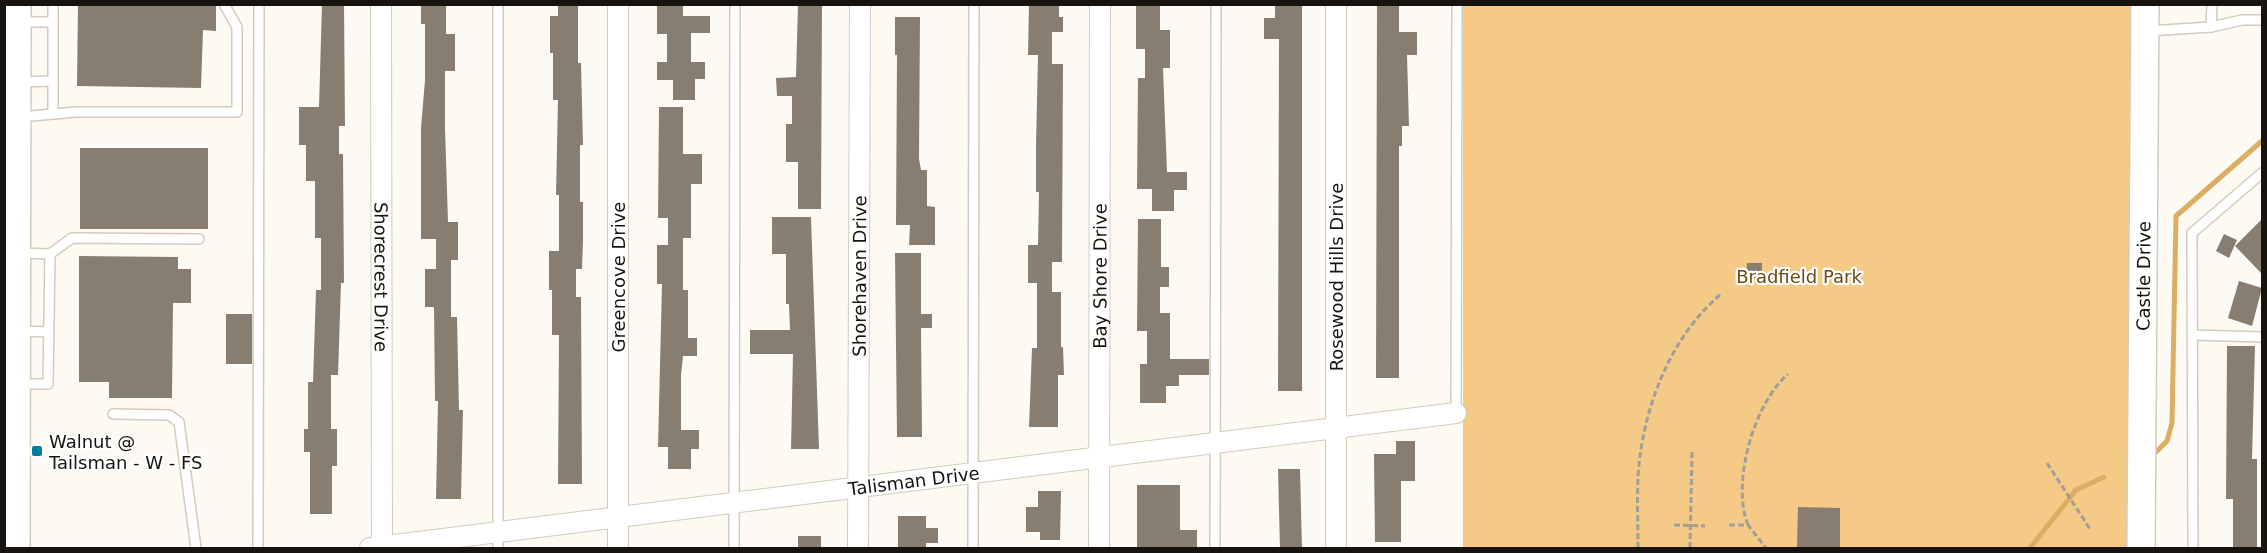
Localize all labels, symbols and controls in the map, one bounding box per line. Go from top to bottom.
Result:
street label: Rosewood Hills Drive [1326,183,1347,371]
street label: Shorehaven Drive [848,195,870,357]
street label: Shorecrest Drive [371,202,392,352]
street label: Greencove Drive [608,202,629,352]
street label: Bay Shore Drive [1089,203,1110,349]
street label: Castle Drive [2132,221,2154,331]
park label: Bradfield Park [1736,266,1862,287]
place label: Walnut @ Tailsman - W - FS [48,431,203,473]
marker: Walnut @ Tailsman - W - FS [30,444,44,458]
street label: Talisman Drive [846,462,981,499]

